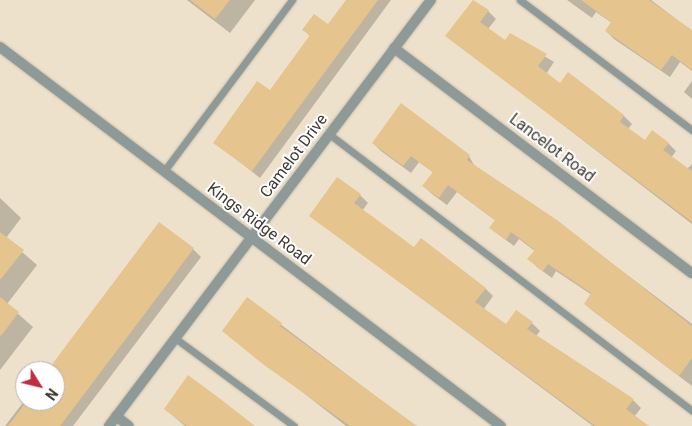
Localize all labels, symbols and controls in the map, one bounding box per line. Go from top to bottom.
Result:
street label: Camelot Drive [256,110,332,202]
street label: Lancelot Road [506,110,598,186]
street label: Kings Ridge Road [203,179,315,269]
north arrow [15,361,65,411]
text: N [42,386,61,403]

